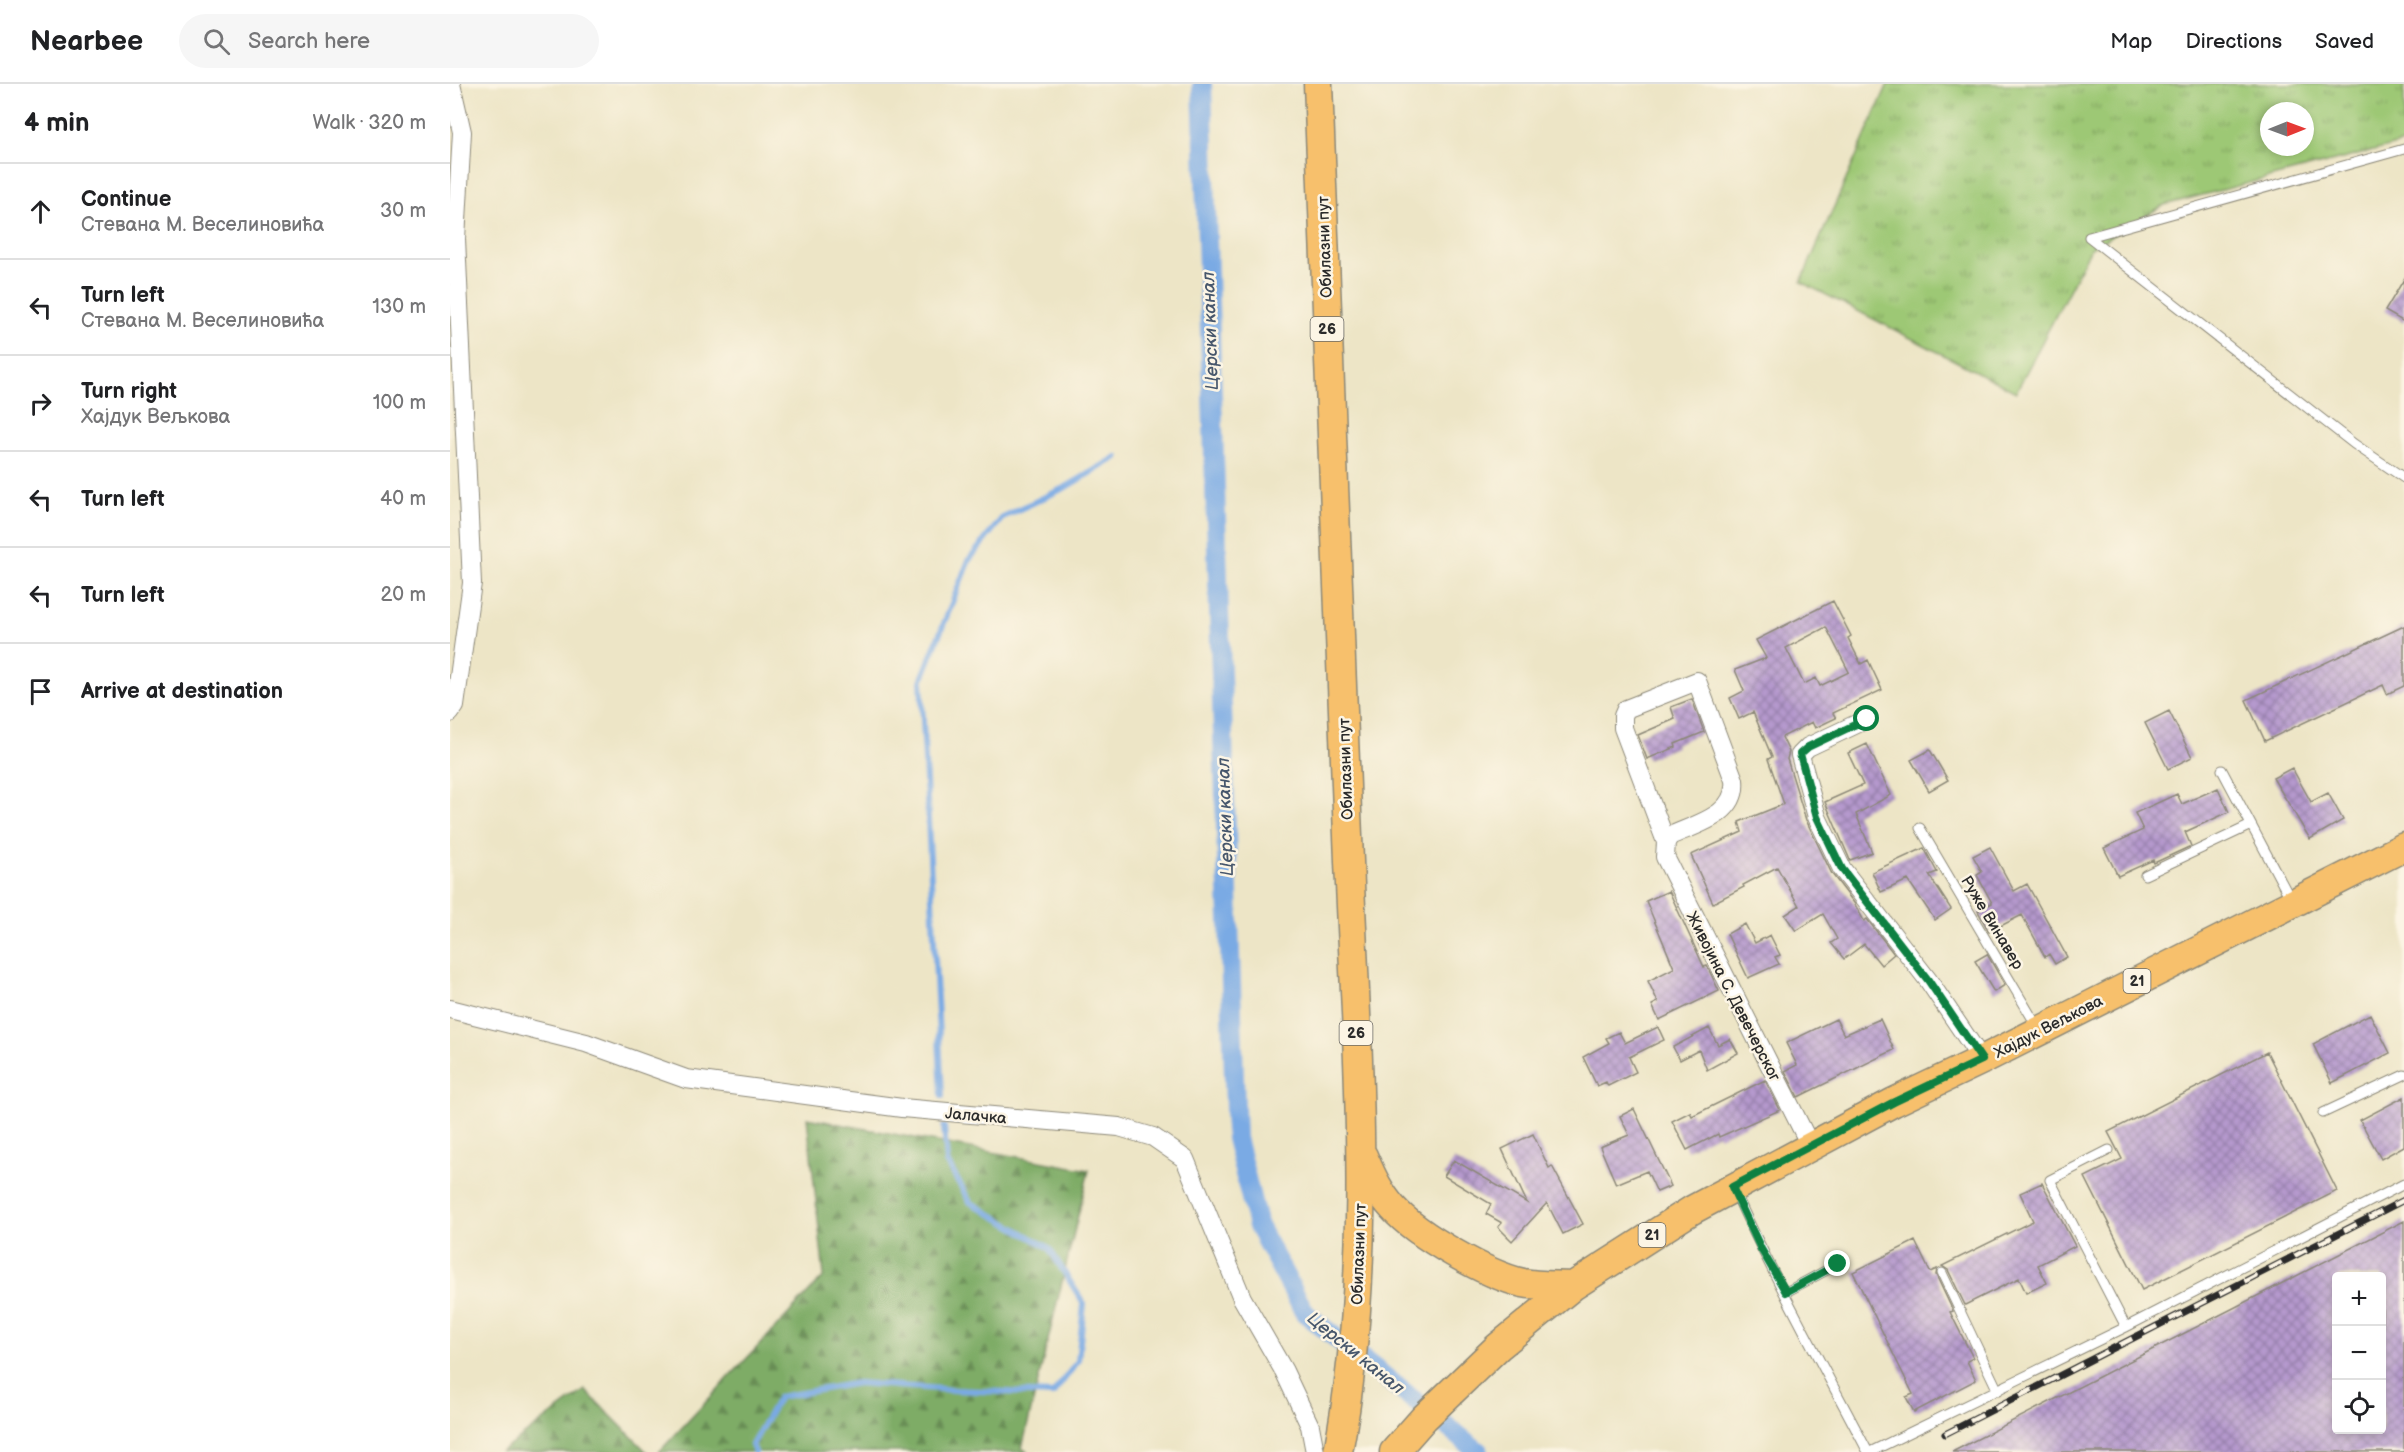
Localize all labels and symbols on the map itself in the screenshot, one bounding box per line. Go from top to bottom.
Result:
north arrow [2260,102,2314,156]
street label: Обилазни пут [1314,195,1337,298]
water label: Церски канал [1198,271,1223,391]
road number: 26 [1310,317,1344,341]
route start [1853,705,1879,731]
street label: Обилазни пут [1335,717,1358,820]
water label: Церски канал [1213,757,1238,877]
street label: Руже Винавер [1956,873,2027,973]
street label: Живојина С. Девечерског [1682,909,1784,1085]
road number: 21 [2124,969,2150,993]
street label: Хајдук Вељкова [1991,992,2107,1063]
road number: 26 [1340,1021,1372,1045]
street label: Јалачка [944,1104,1008,1129]
street label: Обилазни пут [1348,1202,1371,1305]
road number: 21 [1638,1223,1666,1247]
route end [1824,1250,1850,1276]
water label: Церски канал [1303,1308,1409,1399]

